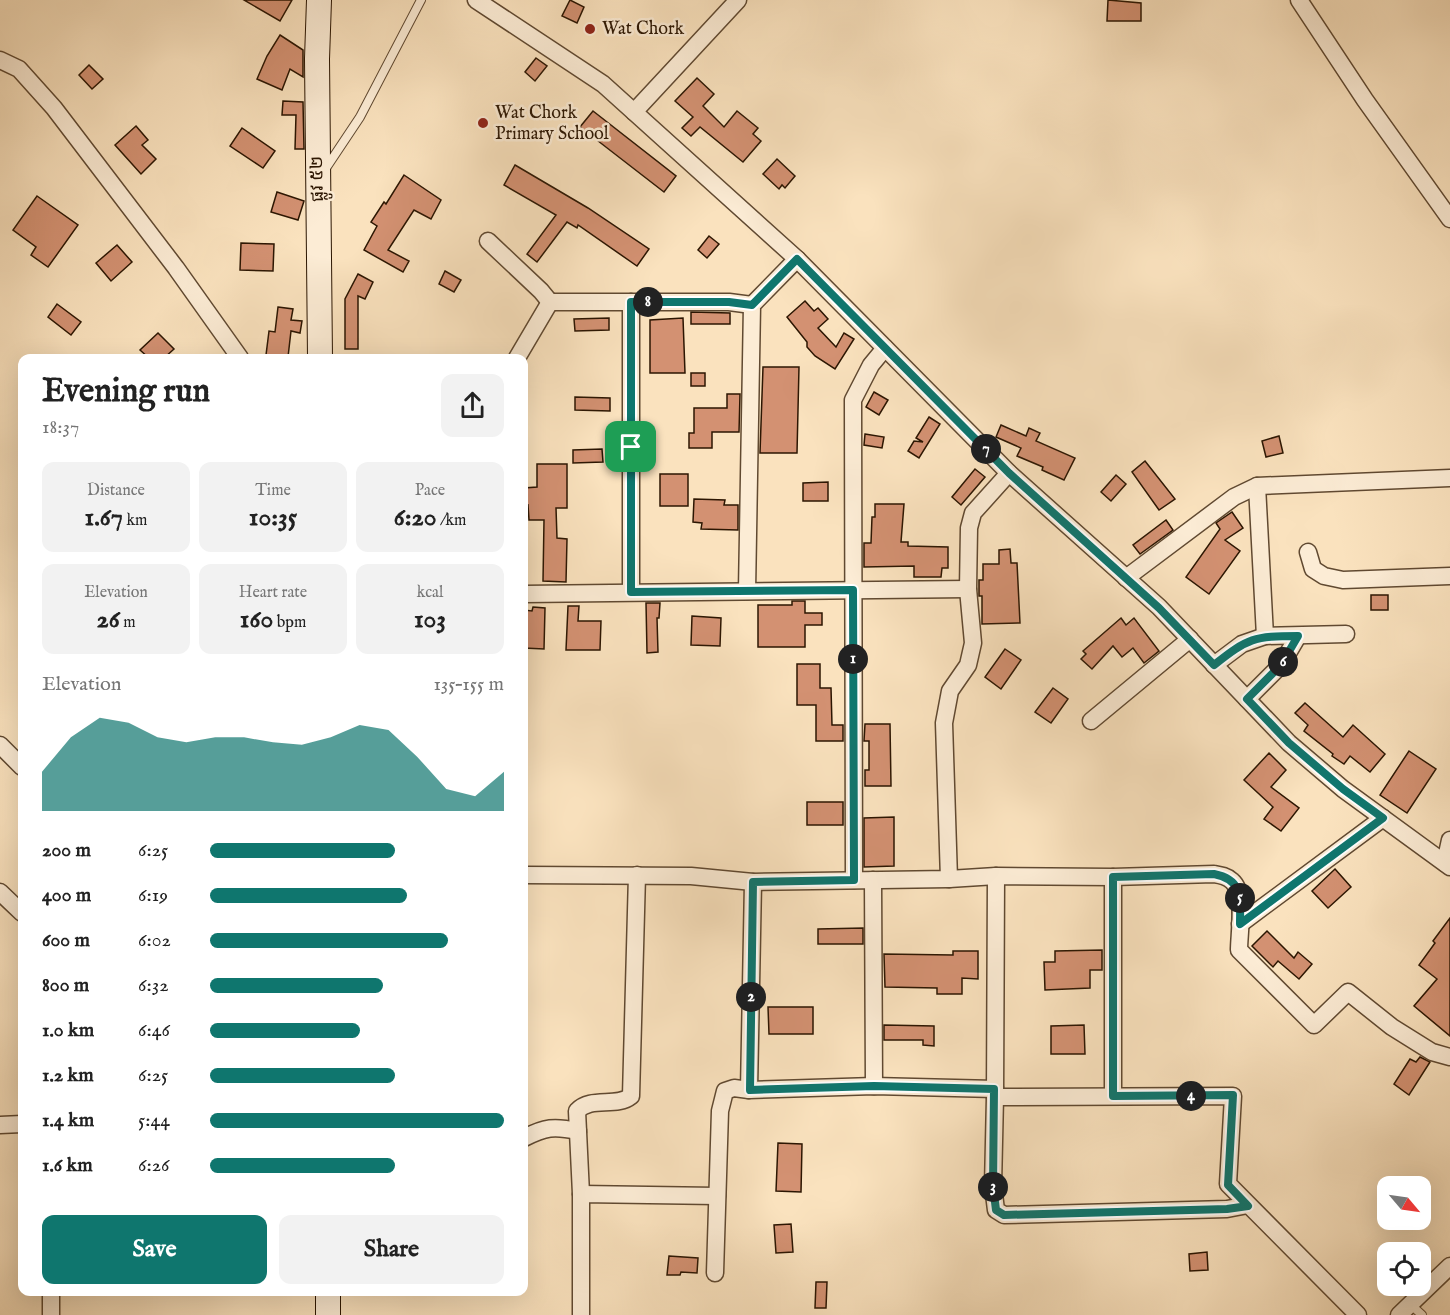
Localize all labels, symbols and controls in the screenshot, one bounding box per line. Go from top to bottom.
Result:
place label: Wat Chork [602,18,684,41]
marker: Wat Chork [583,22,597,36]
place label: Wat Chork Primary School [495,102,609,146]
marker: Wat Chork Primary School [476,116,490,130]
street label: ផ្លូវ ៥២ [306,156,333,202]
pin: 8 [633,287,663,317]
text: 8 [645,292,651,312]
text: Evening run [42,371,210,413]
button: share [441,374,504,437]
text: 18:37 [42,415,79,440]
pin [605,421,656,472]
icon: arrive [614,430,647,463]
pin: 7 [971,434,1001,464]
text: 7 [982,439,990,459]
text: Distance [87,481,145,501]
text: Time [255,481,291,501]
text: Pace [415,481,445,501]
text: 1.67 [85,501,123,534]
text: 10:35 [249,501,297,534]
text: 6:20 [394,501,436,534]
text: km [123,511,147,531]
text: /km [436,511,466,531]
text: Elevation [84,583,148,603]
text: Heart rate [239,583,307,603]
text: kcal [417,583,443,603]
text: 26 [96,603,120,636]
text: 160 [240,603,273,636]
text: 103 [414,603,446,636]
text: m [120,613,136,633]
text: bpm [273,613,306,633]
pin: 1 [838,644,868,674]
pin: 6 [1268,647,1298,677]
text: 1 [850,649,856,669]
text: 6 [1280,652,1286,672]
text: Elevation [42,672,121,697]
text: 135–155 m [433,672,504,697]
text: 200 m [42,838,91,863]
text: 6:25 [138,838,168,863]
text: 400 m [42,883,91,908]
text: 6:19 [138,883,168,908]
pin: 5 [1225,883,1255,913]
text: 5 [1237,888,1243,908]
text: 600 m [42,928,90,953]
text: 6:02 [138,928,171,953]
text: 800 m [42,973,89,998]
text: 6:32 [138,973,169,998]
pin: 2 [736,982,766,1012]
text: 2 [747,987,755,1007]
text: 1.0 km [42,1018,94,1043]
text: 6:46 [138,1018,170,1043]
text: 1.2 km [42,1063,94,1088]
text: 6:25 [138,1063,168,1088]
pin: 4 [1176,1081,1206,1111]
text: 4 [1187,1086,1195,1106]
text: 1.4 km [42,1108,94,1133]
text: 5:44 [138,1108,170,1133]
text: 1.6 km [42,1153,93,1178]
text: 6:26 [138,1153,170,1178]
pin: 3 [978,1172,1008,1202]
north arrow [1377,1176,1431,1230]
map controls [1377,1176,1431,1296]
text: 3 [990,1177,996,1197]
button: Save [42,1215,267,1284]
button: Share [279,1215,504,1284]
button: locate [1377,1242,1431,1296]

